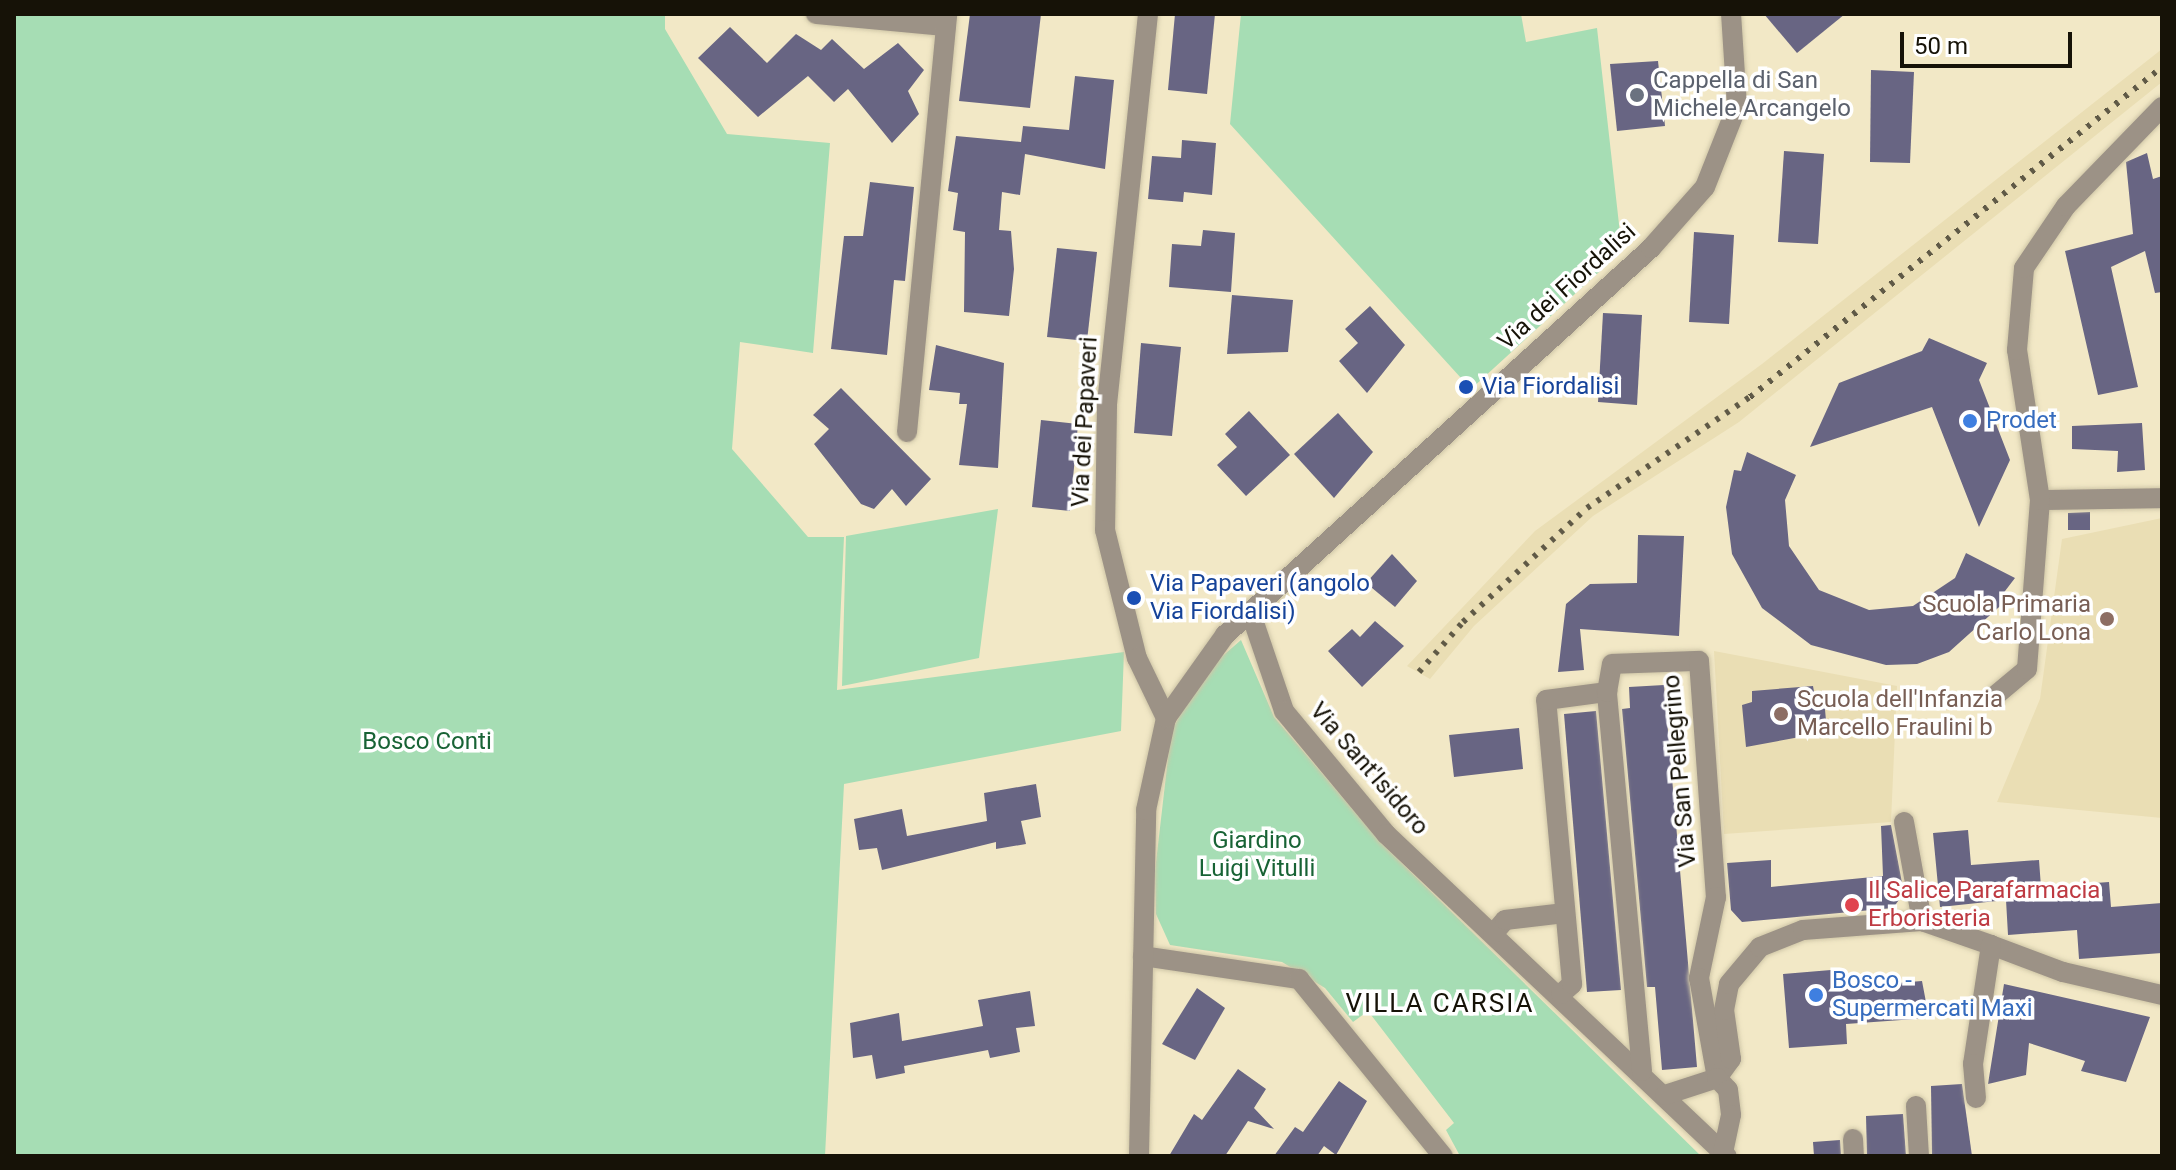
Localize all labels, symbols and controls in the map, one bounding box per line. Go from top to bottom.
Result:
scale bar [1904,16,2076,66]
text: 50 m [1914,32,1968,60]
place label: Cappella di San Michele Arcangelo [1653,67,1851,123]
marker: Cappella di San Michele Arcangelo [1628,86,1646,104]
street label: Via dei Fiordalisi [1492,218,1642,356]
street label: Via dei Papaveri [1066,336,1104,508]
place label: Via Fiordalisi [1482,373,1619,401]
marker: Via Fiordalisi [1457,378,1475,396]
place label: Prodet [1986,407,2057,435]
marker: Prodet [1961,412,1979,430]
place label: Via Papaveri (angolo Via Fiordalisi) [1150,570,1370,626]
marker: Via Papaveri (angolo Via Fiordalisi) [1125,589,1143,607]
place label: Scuola Primaria Carlo Lona [1922,591,2091,647]
marker: Scuola Primaria Carlo Lona [2098,610,2116,628]
street label: Via San Pellegrino [1657,674,1703,868]
place label: Scuola dell'Infanzia Marcello Fraulini b [1797,686,2003,742]
street label: Via Sant'Isidoro [1304,697,1434,841]
marker: Scuola dell'Infanzia Marcello Fraulini b [1772,705,1790,723]
park label: Bosco Conti [362,728,492,756]
park label: Giardino Luigi Vitulli [1199,827,1315,883]
place label: Il Salice Parafarmacia Erboristeria [1868,877,2100,933]
marker: Il Salice Parafarmacia Erboristeria [1843,896,1861,914]
place label: Bosco - Supermercati Maxi [1832,967,2033,1023]
marker: Bosco - Supermercati Maxi [1807,986,1825,1004]
district label: VILLA CARSIA [1346,988,1534,1020]

